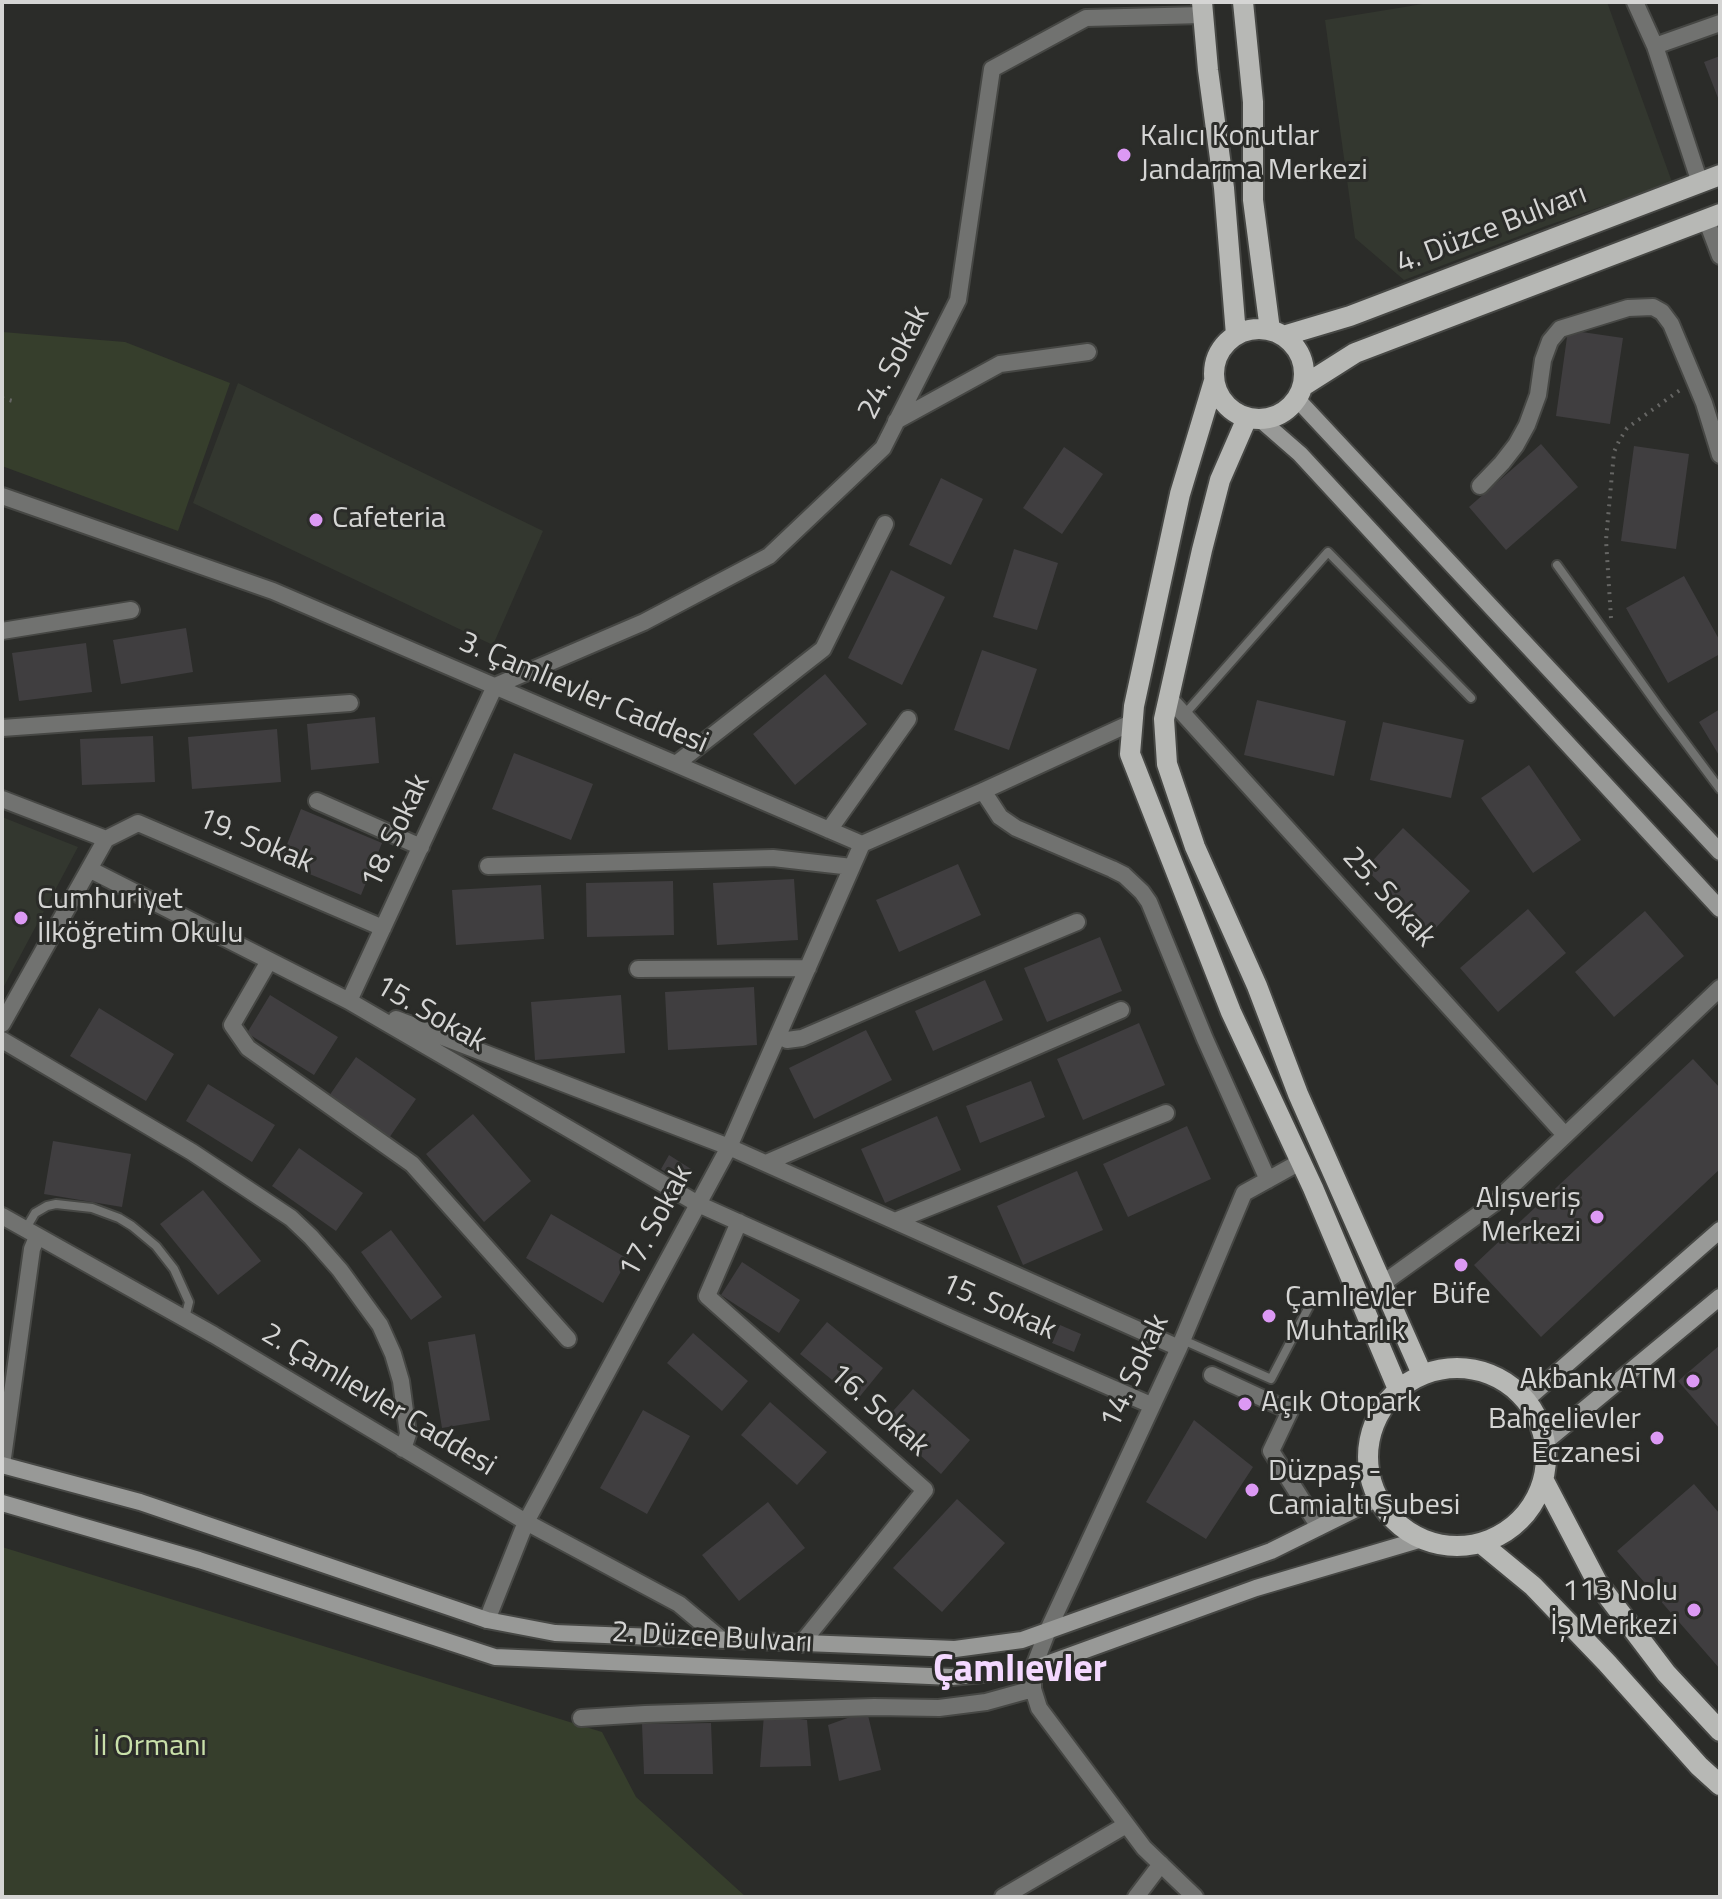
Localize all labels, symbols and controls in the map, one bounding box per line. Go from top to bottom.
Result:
place label: Kalıcı Konutlar Jandarma Merkezi [1140,120,1368,190]
marker: Kalıcı Konutlar Jandarma Merkezi [1115,146,1133,164]
street label: 4. Düzce Bulvarı [1392,177,1592,283]
street label: 24. Sokak [851,300,939,426]
place label: Cafeteria [332,502,446,538]
marker: Cafeteria [307,511,325,529]
street label: 3. Çamlıevler Caddesi [453,625,713,763]
street label: 18. Sokak [355,769,439,895]
street label: 19. Sokak [192,802,318,882]
street label: 25. Sokak [1334,840,1442,956]
place label: Cumhuriyet İlköğretim Okulu [37,883,243,954]
marker: Cumhuriyet İlköğretim Okulu [12,909,30,927]
street label: 15. Sokak [368,969,492,1061]
street label: 17. Sokak [612,1159,702,1285]
place label: Alışveriş Merkezi [1476,1182,1581,1252]
marker: Alışveriş Merkezi [1588,1208,1606,1226]
marker: Büfe [1452,1256,1470,1274]
street label: 15. Sokak [935,1267,1061,1349]
place label: Büfe [1431,1278,1491,1314]
place label: Çamlıevler Muhtarlık [1285,1281,1417,1352]
marker: Çamlıevler Muhtarlık [1260,1307,1278,1325]
street label: 14. Sokak [1094,1309,1178,1435]
street label: 2. Çamlıevler Caddesi [254,1317,502,1485]
street label: 16. Sokak [820,1357,936,1465]
place label: Akbank ATM [1519,1363,1677,1399]
marker: Akbank ATM [1684,1372,1702,1390]
place label: Açık Otopark [1261,1386,1421,1422]
marker: Açık Otopark [1236,1395,1254,1413]
place label: Bahçelievler Eczanesi [1488,1403,1641,1474]
marker: Bahçelievler Eczanesi [1648,1429,1666,1447]
place label: Düzpaş - Camialtı Şubesi [1268,1455,1460,1526]
marker: Düzpaş - Camialtı Şubesi [1243,1481,1261,1499]
place label: 113 Nolu İş Merkezi [1550,1575,1678,1646]
marker: 113 Nolu İş Merkezi [1685,1601,1703,1619]
street label: 2. Düzce Bulvarı [611,1616,813,1662]
district label: Çamlıevler [933,1649,1107,1695]
park label: İl Ormanı [93,1730,207,1766]

